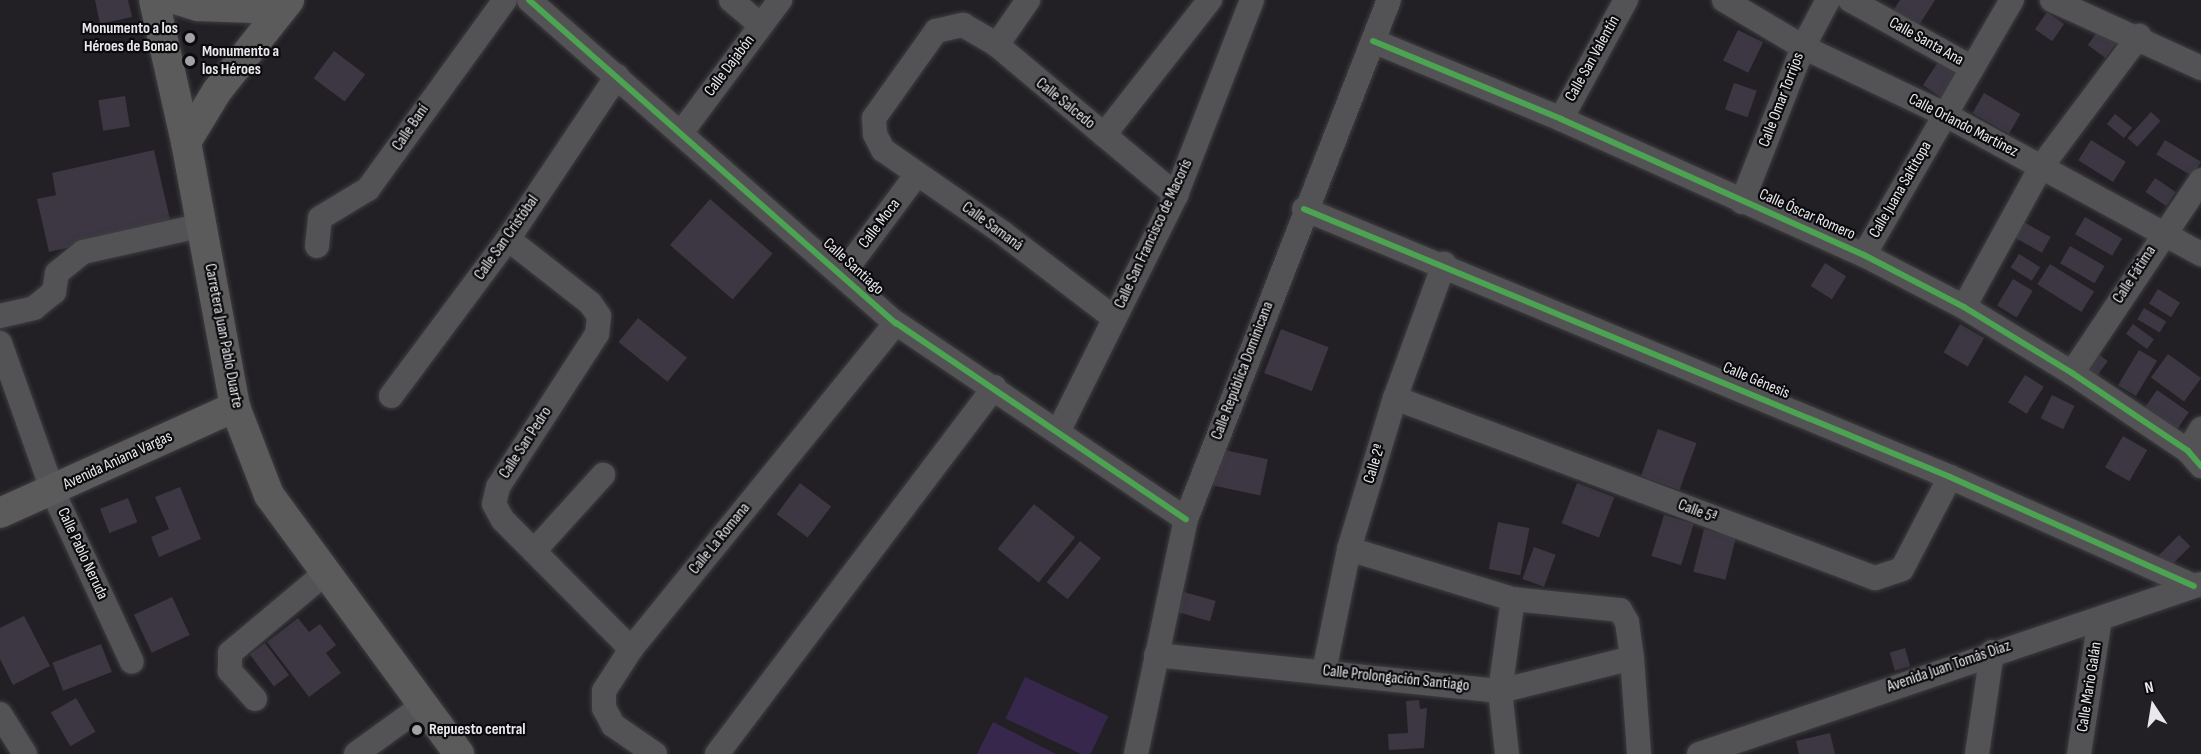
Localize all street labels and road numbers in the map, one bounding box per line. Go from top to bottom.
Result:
street label: Calle San Valentín [1562,13,1624,105]
street label: Calle Santa Ana [1885,14,1967,70]
street label: Calle Dajabón [701,32,759,100]
street label: Calle Omar Torrijos [1755,50,1809,150]
street label: Calle Salcedo [1032,74,1098,134]
street label: Calle Orlando Martínez [1905,90,2021,162]
street label: Calle Baní [389,101,433,155]
street label: Calle Juana Saltitopa [1866,138,1936,242]
street label: Calle San Francisco de Macorís [1111,156,1197,312]
street label: Calle Óscar Romero [1756,185,1858,245]
street label: Calle San Cristóbal [471,192,543,284]
street label: Calle Moca [855,195,905,253]
street label: Calle Samaná [958,198,1026,256]
street label: Calle Santiago [819,235,887,299]
street label: Calle Fátima [2109,243,2161,307]
street label: Carretera Juan Pablo Duarte [200,262,246,410]
street label: Calle República Dominicana [1208,299,1278,443]
street label: Calle Génesis [1720,358,1792,404]
street label: Calle San Pedro [496,403,556,483]
street label: Avenida Aniana Vargas [60,427,176,495]
street label: Calle 2ª [1360,442,1390,486]
street label: Calle 5ª [1675,496,1719,528]
street label: Calle La Romana [685,499,755,579]
street label: Calle Pablo Neruda [52,505,112,603]
street label: Avenida Juan Tomás Díaz [1885,637,2013,697]
street label: Calle Mario Galán [2073,641,2107,733]
street label: Calle Prolongación Santiago [1322,662,1470,696]

